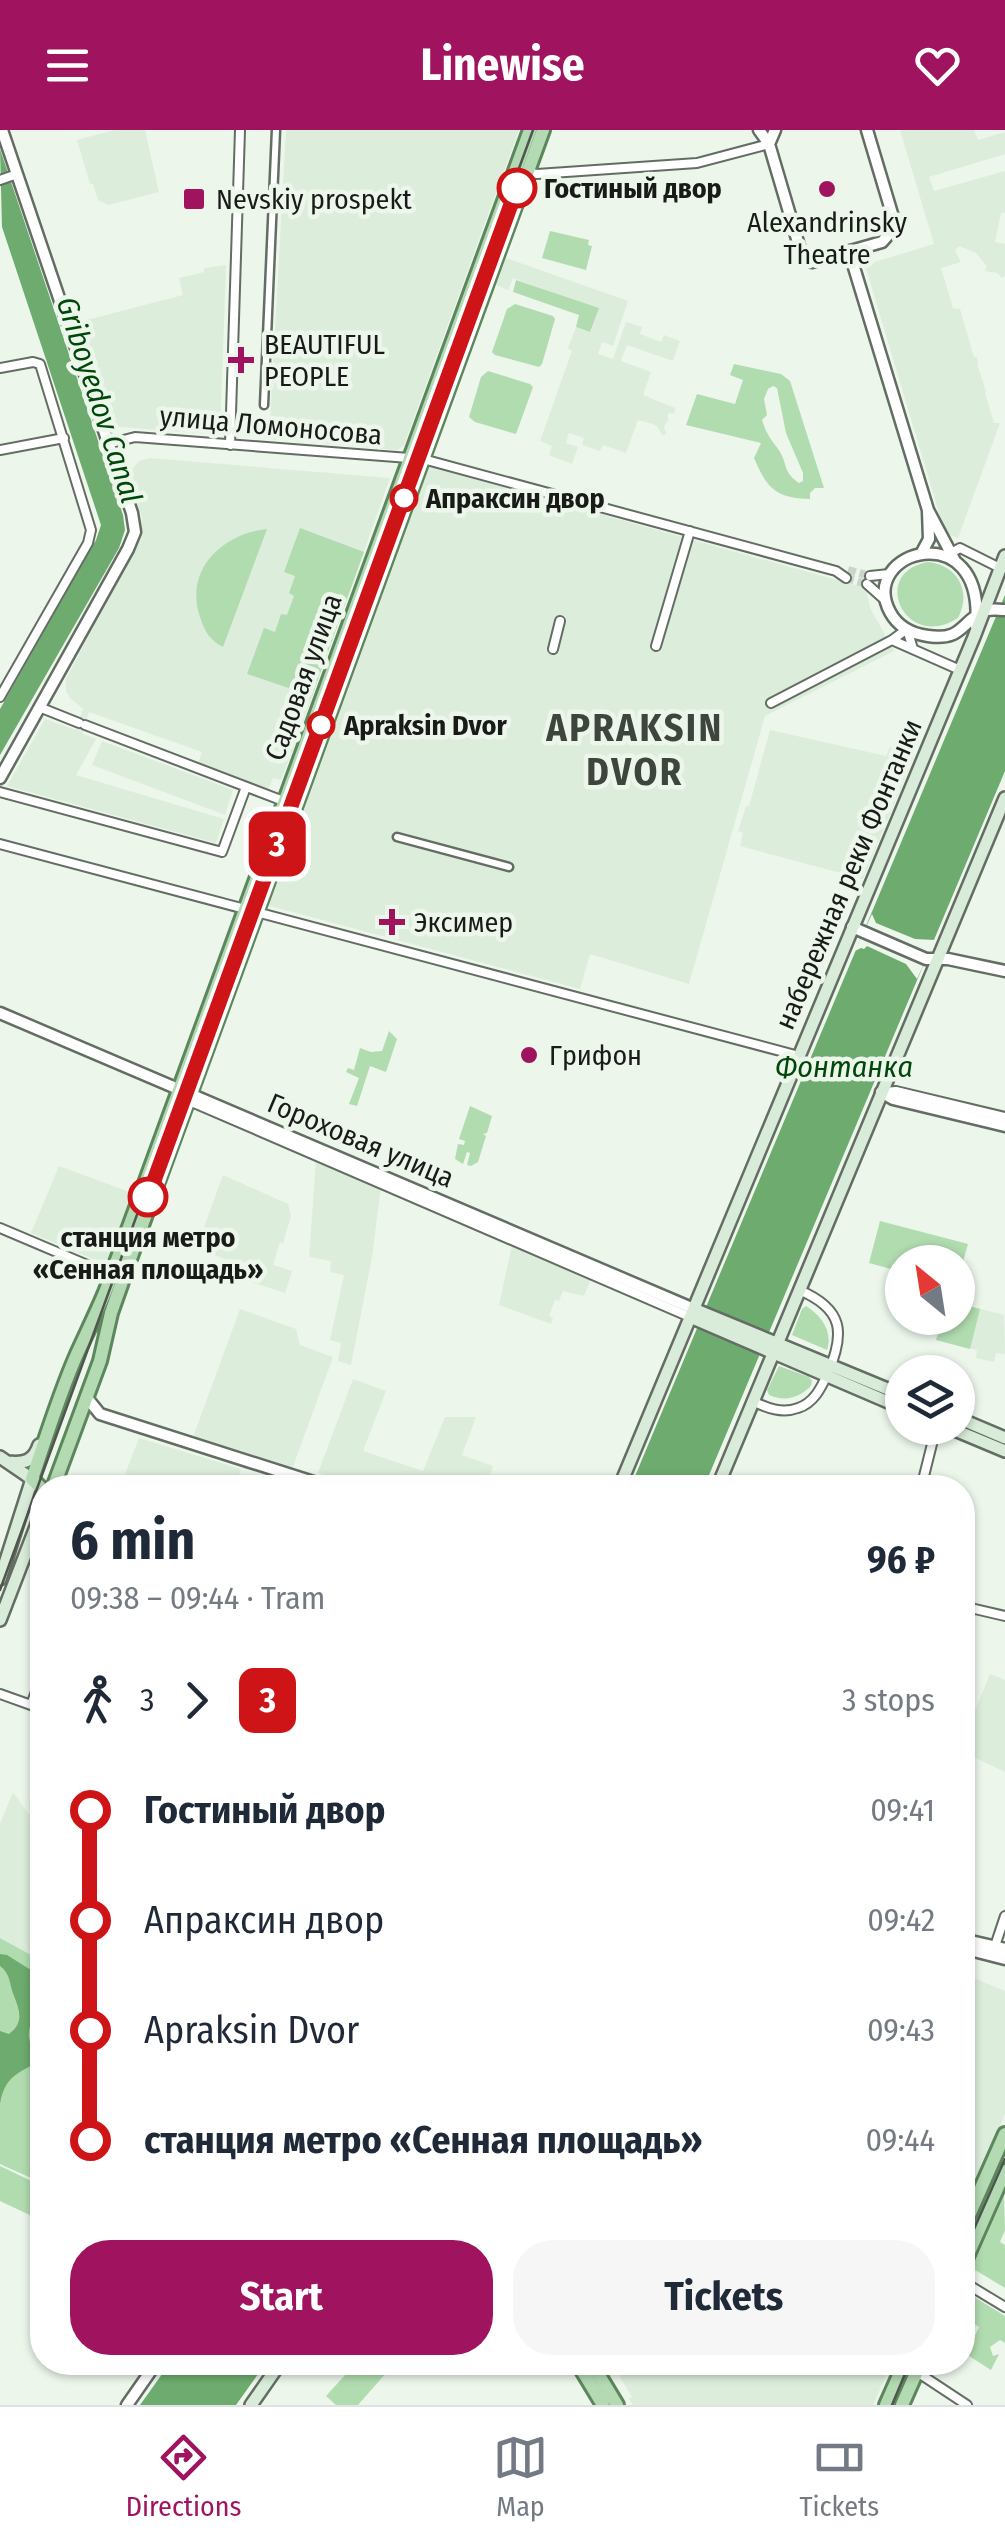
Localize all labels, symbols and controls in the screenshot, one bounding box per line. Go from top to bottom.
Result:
icon: menu [40,38,95,93]
text: Linewise [420,38,585,92]
icon: heart [910,38,965,93]
marker: Гостиный двор [498,169,536,207]
place label: Гостиный двор [544,172,722,205]
marker: Alexandrinsky Theatre [816,178,838,200]
place label: Nevskiy prospekt [216,183,412,216]
marker: Nevskiy prospekt [181,186,207,212]
place label: Alexandrinsky Theatre [747,206,907,271]
water label: Griboyedov Canal [49,292,149,508]
place label: BEAUTIFUL PEOPLE [264,328,385,393]
marker: BEAUTIFUL PEOPLE [228,347,254,373]
street label: улица Ломоносова [158,399,383,452]
place label: Апраксин двор [425,482,605,515]
marker: Апраксин двор [391,485,417,511]
street label: Садовая улица [258,589,349,765]
district label: APRAKSIN DVOR [545,705,724,795]
place label: Apraksin Dvor [343,709,507,742]
marker: Apraksin Dvor [308,712,334,738]
street label: набережная реки Фонтанки [768,714,929,1034]
line badge: 3 [244,812,310,876]
text: 3 [269,823,285,865]
place label: Эксимер [414,906,513,939]
marker: Эксимер [379,909,405,935]
place label: Грифон [549,1039,642,1072]
marker: Грифон [518,1044,540,1066]
water label: Фонтанка [775,1049,913,1085]
street label: Гороховая улица [263,1086,459,1195]
marker: станция метро «Сенная площадь» [129,1178,167,1216]
place label: станция метро «Сенная площадь» [33,1221,263,1286]
north arrow [885,1245,975,1335]
map controls [885,1245,975,1445]
button: layers [885,1355,975,1445]
text: 6 min [70,1508,195,1574]
text: 96 ₽ [867,1537,935,1583]
text: 09:38 – 09:44 · Tram [70,1579,325,1617]
icon: walk [70,1673,125,1728]
icon: forward [169,1673,224,1728]
text: 3 [259,1679,276,1721]
text: 3 [140,1681,154,1719]
text: 3 stops [842,1681,935,1719]
text: Гостиный двор [144,1787,385,1833]
text: 09:41 [870,1791,935,1829]
text: Апраксин двор [144,1897,384,1943]
text: 09:42 [867,1901,935,1939]
text: Apraksin Dvor [144,2007,359,2053]
text: 09:43 [867,2011,935,2049]
text: станция метро «Сенная площадь» [144,2117,703,2163]
text: 09:44 [865,2121,935,2159]
button: Start [70,2240,493,2355]
button: Tickets [513,2240,935,2355]
tab: Directions [126,2430,242,2523]
tab: Map [493,2430,548,2523]
tab: Tickets [799,2430,879,2523]

